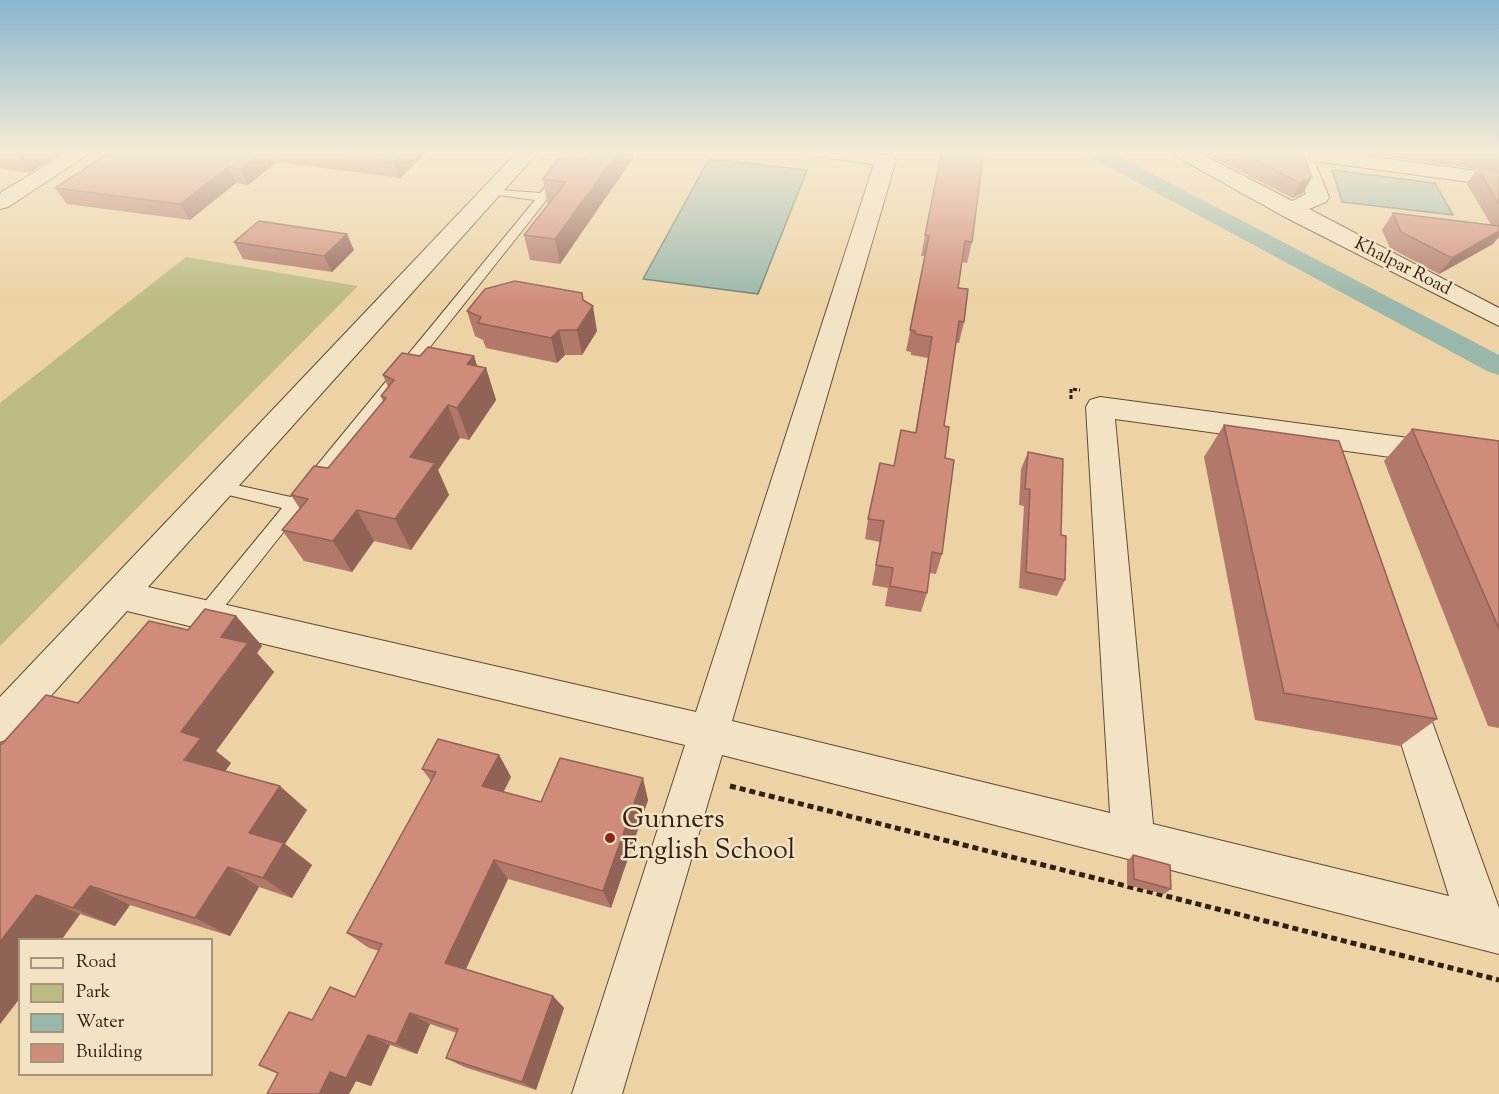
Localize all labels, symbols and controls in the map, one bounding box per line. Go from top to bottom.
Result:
street label: Khalpar Road [1350,234,1454,302]
place label: Gunners English School [622,806,795,869]
marker: Gunners English School [603,831,617,845]
legend [18,938,213,1076]
text: Road [76,950,116,976]
text: Park [76,980,110,1006]
text: Water [76,1010,124,1036]
text: Building [76,1040,142,1066]

